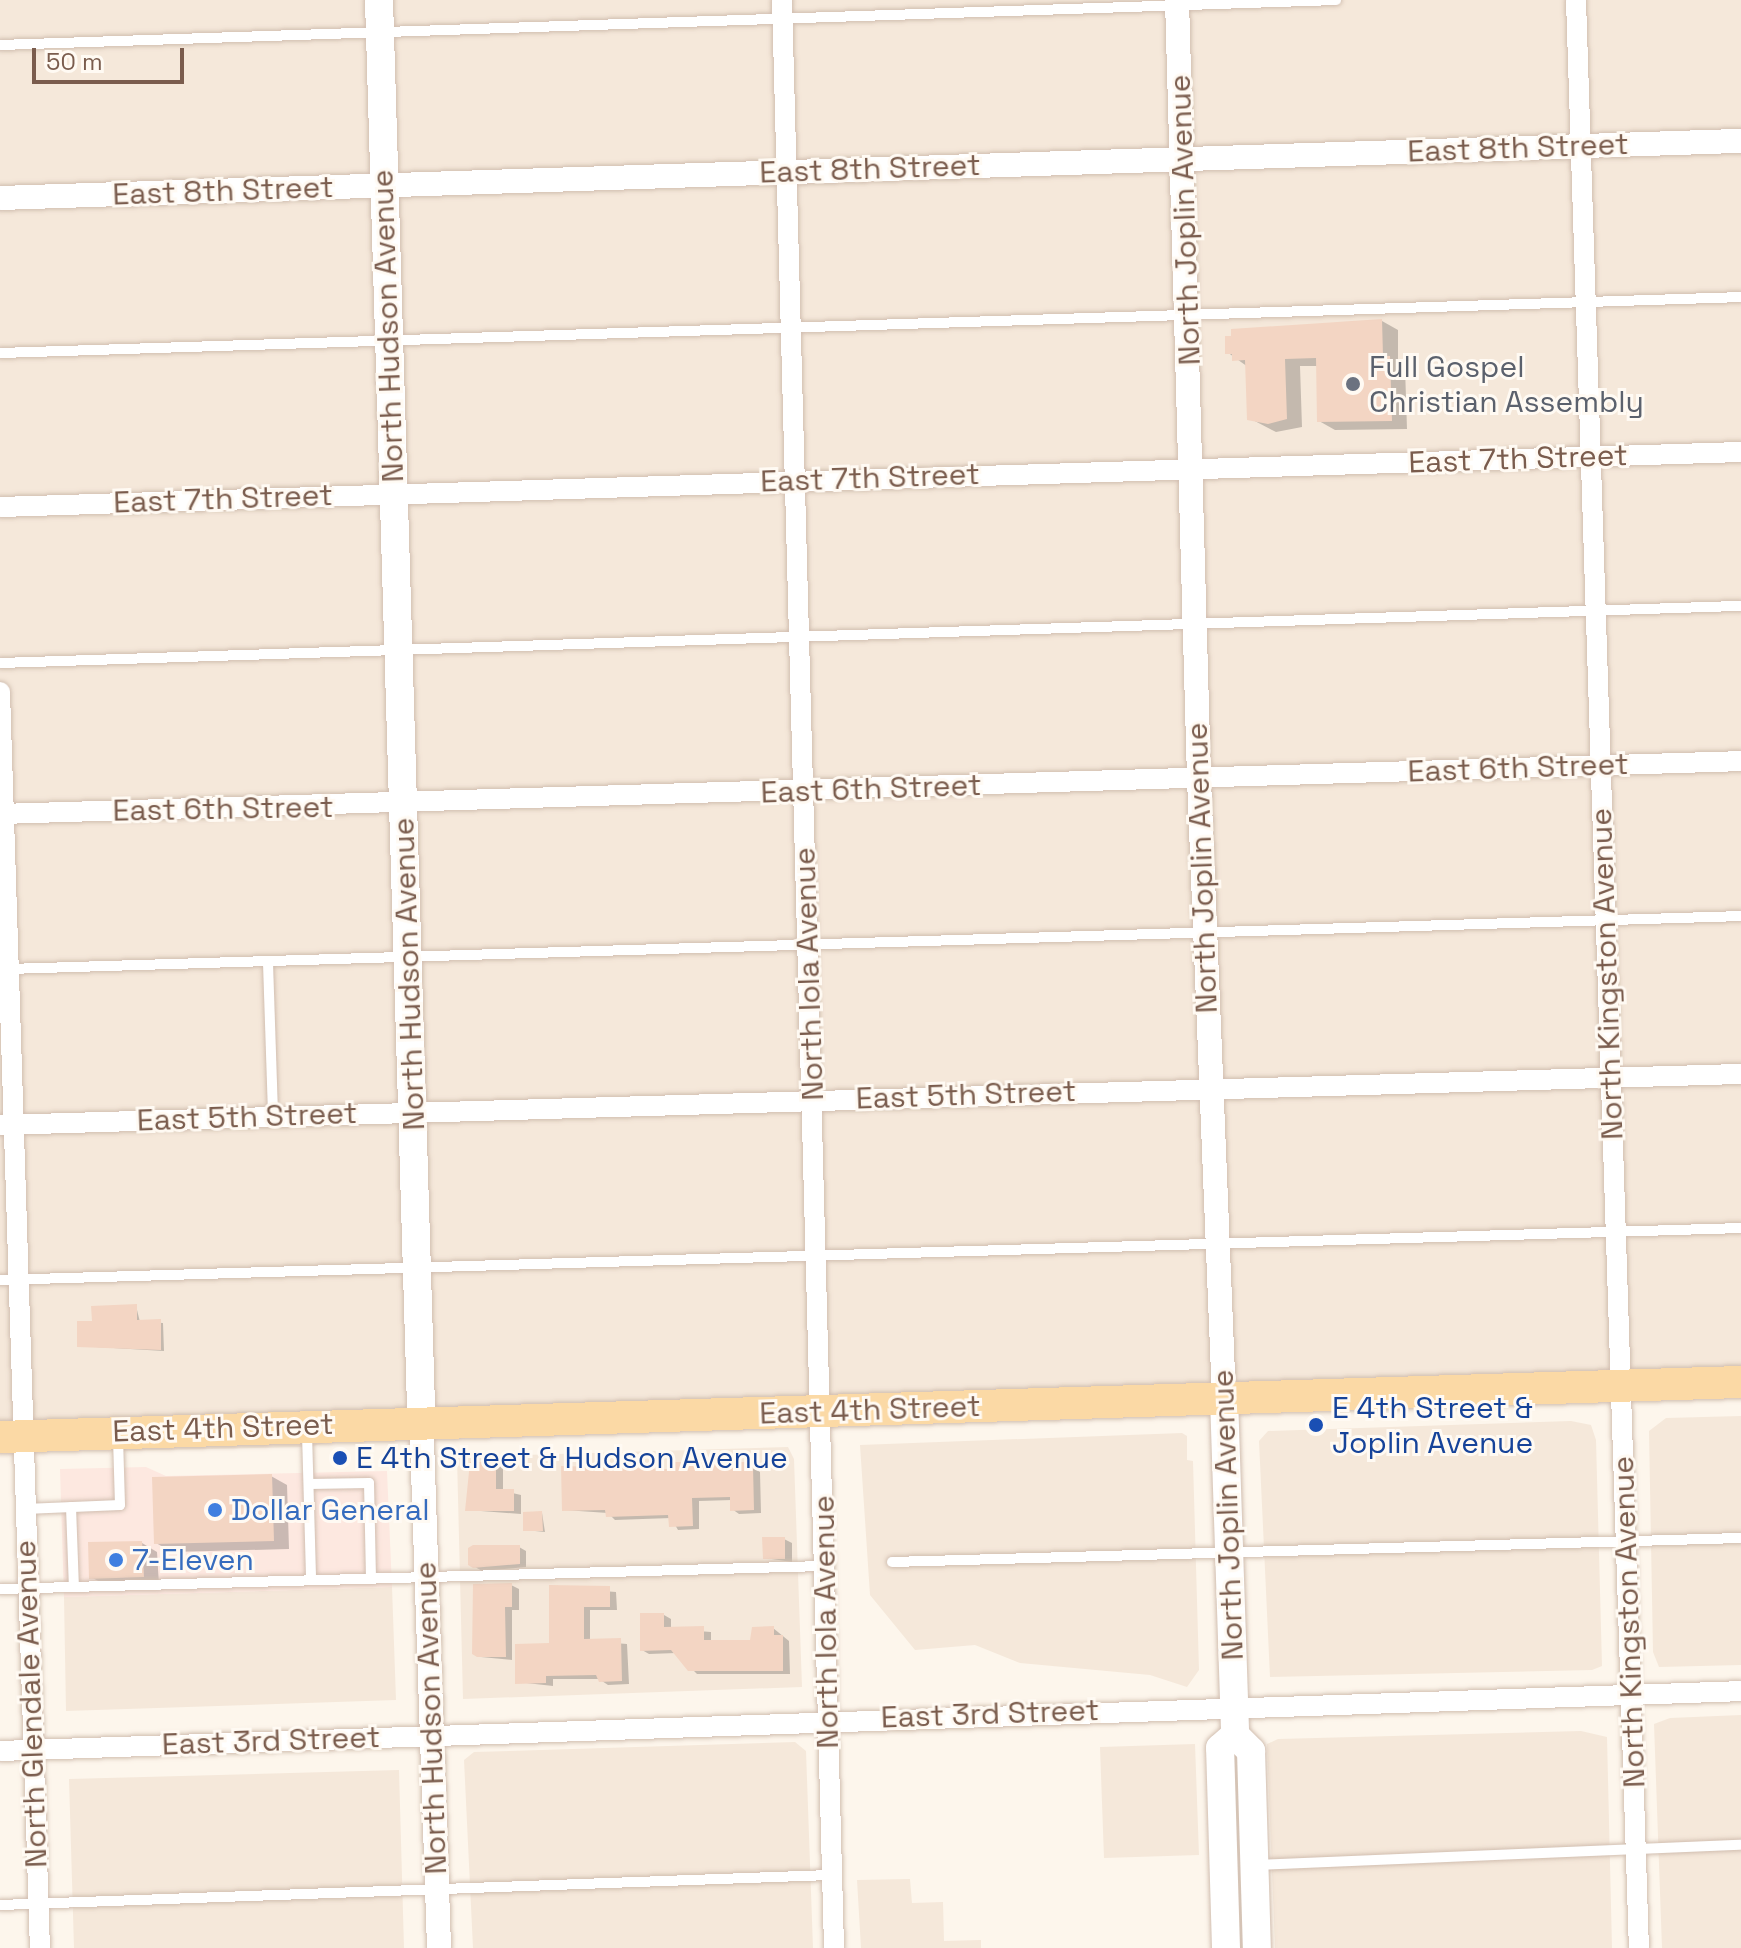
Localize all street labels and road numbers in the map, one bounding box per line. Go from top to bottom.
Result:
street label: North Joplin Avenue [1162,74,1208,366]
street label: East 8th Street [1407,126,1629,170]
street label: East 8th Street [759,147,981,191]
street label: East 8th Street [112,169,334,213]
street label: North Hudson Avenue [365,169,411,483]
street label: East 7th Street [1408,437,1628,481]
street label: East 7th Street [760,456,980,500]
street label: East 7th Street [113,477,333,521]
street label: North Joplin Avenue [1179,722,1225,1014]
street label: East 6th Street [1407,746,1629,790]
street label: East 6th Street [760,767,982,811]
street label: East 6th Street [112,789,334,829]
street label: North Kingston Avenue [1583,807,1631,1141]
street label: North Hudson Avenue [386,817,432,1131]
street label: North Iola Avenue [787,847,831,1101]
street label: East 5th Street [855,1073,1077,1117]
street label: East 5th Street [136,1095,358,1139]
street label: North Joplin Avenue [1205,1369,1251,1661]
street label: East 4th Street [759,1388,981,1432]
street label: East 4th Street [112,1406,334,1450]
street label: North Kingston Avenue [1605,1455,1653,1789]
street label: North Iola Avenue [806,1495,846,1749]
street label: North Glendale Avenue [7,1539,55,1869]
street label: North Hudson Avenue [408,1561,454,1875]
street label: East 3rd Street [880,1692,1100,1736]
street label: East 3rd Street [161,1719,381,1763]

